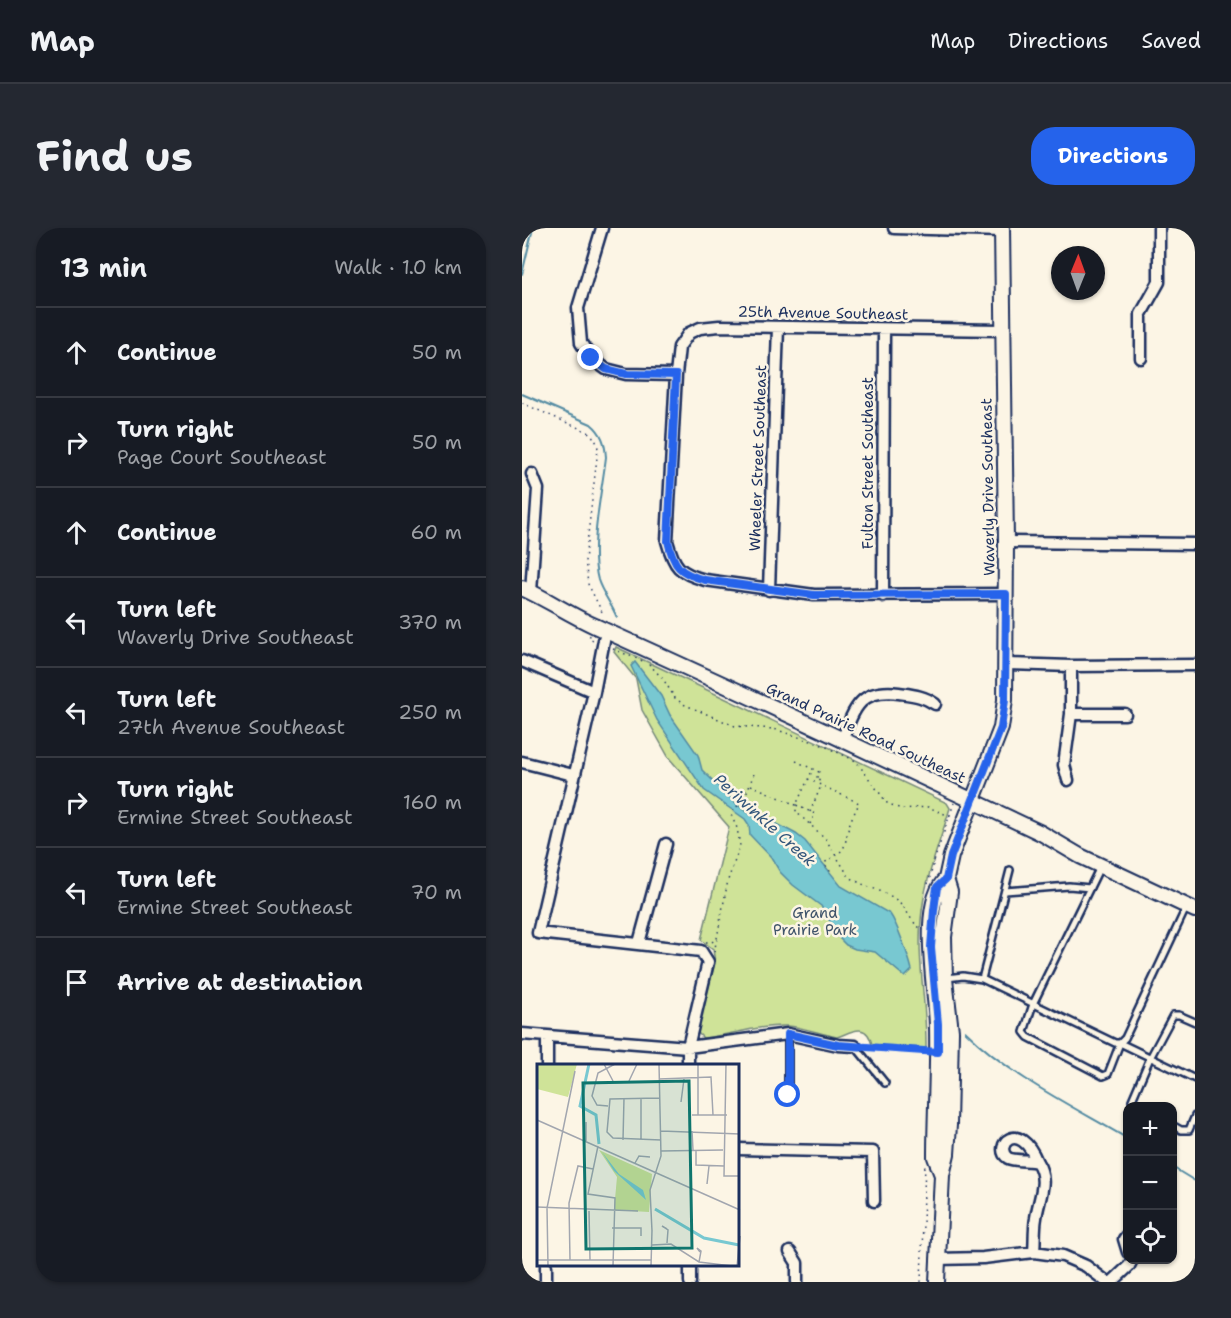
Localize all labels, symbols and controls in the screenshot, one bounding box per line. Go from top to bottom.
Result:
text: Map [30,22,95,60]
text: Map [930,27,975,55]
text: Directions [1008,27,1108,55]
text: Saved [1141,27,1201,55]
button: Directions [1031,127,1195,185]
text: Find us [36,128,193,184]
north arrow [1051,246,1105,300]
text: 13 min [60,250,147,285]
text: Walk · 1.0 km [334,254,462,280]
street label: 25th Avenue Southeast [737,302,909,324]
icon: ahead [60,336,93,369]
text: Continue [117,338,217,367]
text: 50 m [412,339,462,365]
route end [577,344,603,370]
street label: Wheeler Street Southeast [745,364,771,552]
street label: Fulton Street Southeast [858,377,878,549]
street label: Waverly Drive Southeast [976,398,1000,576]
text: Turn right [117,415,234,444]
icon: right [60,426,93,459]
text: 50 m [412,429,462,455]
text: Page Court Southeast [117,444,327,470]
icon: ahead [60,516,93,549]
text: Continue [117,518,217,547]
text: 60 m [410,519,462,545]
text: Turn left [117,595,216,624]
icon: left [60,606,93,639]
text: 370 m [398,609,462,635]
text: Waverly Drive Southeast [117,624,354,650]
street label: Grand Prairie Road Southeast [763,678,969,788]
text: Turn left [117,685,216,714]
icon: left [60,696,93,729]
text: 250 m [398,699,462,725]
text: 27th Avenue Southeast [117,714,345,740]
water label: Periwinkle Creek [710,769,820,871]
text: Turn right [117,775,234,804]
icon: right [60,786,93,819]
text: 160 m [403,789,462,815]
text: Ermine Street Southeast [117,804,353,830]
text: Turn left [117,865,216,894]
icon: left [60,876,93,909]
text: 70 m [410,879,462,905]
text: Ermine Street Southeast [117,894,353,920]
park label: Grand Prairie Park [773,903,857,940]
icon: arrive [60,966,93,999]
text: Arrive at destination [117,968,363,997]
inset map [537,1064,740,1267]
route start [774,1081,800,1107]
map controls [1123,1102,1177,1264]
button: + [1123,1102,1177,1156]
button: − [1123,1156,1177,1210]
button: locate [1123,1210,1177,1264]

